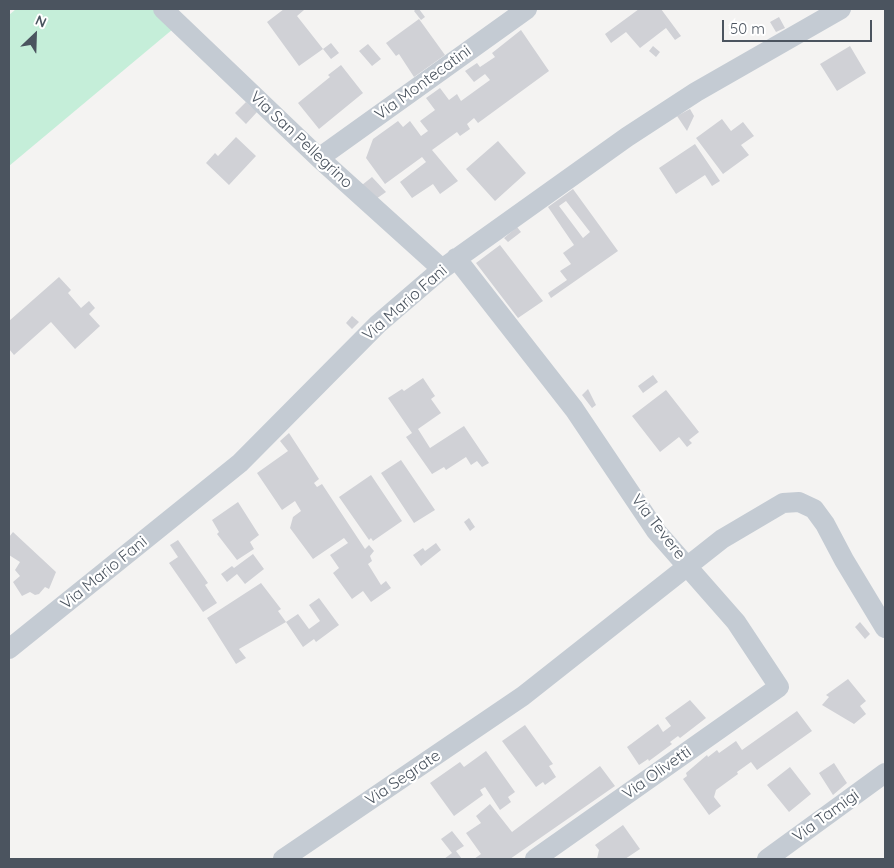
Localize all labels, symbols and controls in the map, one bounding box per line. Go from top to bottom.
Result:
north arrow [10,10,60,60]
scale bar [724,10,874,42]
text: N [33,11,49,32]
text: 50 m [730,19,765,38]
street label: Via Montecatini [371,42,475,124]
street label: Via San Pellegrino [246,87,356,193]
street label: Via Mario Fani [359,261,451,345]
street label: Via Tevere [627,491,689,563]
street label: Via Mario Fani [57,532,151,614]
street label: Via Olivetti [619,742,695,804]
street label: Via Segrate [362,746,444,810]
street label: Via Tamigi [789,786,863,846]

